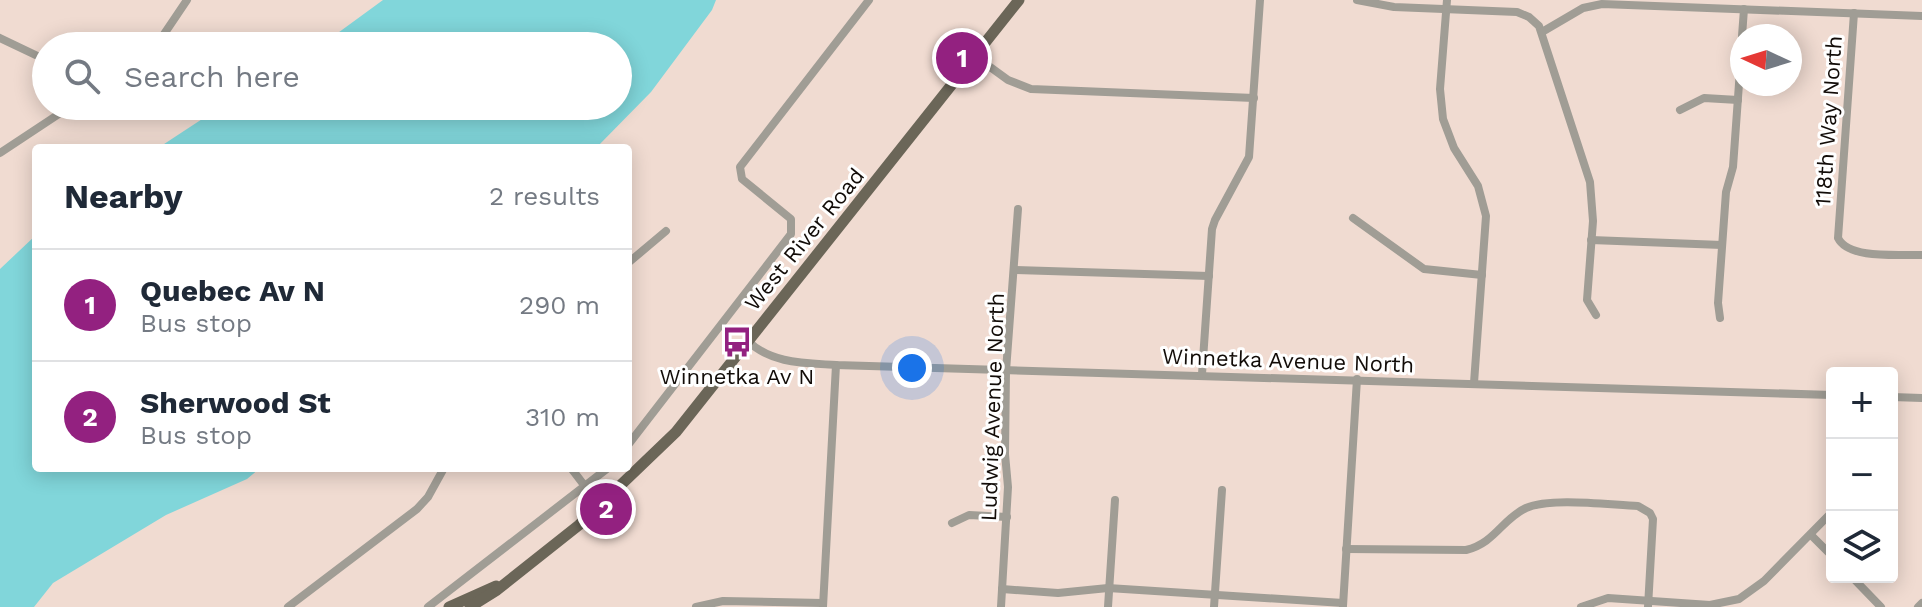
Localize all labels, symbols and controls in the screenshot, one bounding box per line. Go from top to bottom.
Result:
north arrow [1730,24,1802,96]
pin: 1 [936,28,988,88]
search box [32,32,632,120]
street label: 118th Way North [1810,35,1847,207]
icon: search [60,54,104,98]
text: Search here [124,59,300,94]
street label: West River Road [739,163,869,315]
text: Nearby [64,176,183,216]
text: 2 results [489,181,600,211]
text: Quebec Av N [140,273,325,308]
text: 1 [84,290,96,320]
text: 290 m [519,290,600,320]
street label: Ludwig Avenue North [976,292,1009,522]
text: Bus stop [140,308,252,338]
bus stop icon: Winnetka Av N [720,325,754,359]
street label: Winnetka Avenue North [1161,344,1414,377]
your location [892,348,932,388]
place label: Winnetka Av N [660,364,814,389]
map controls [1826,367,1898,583]
button: + [1826,367,1898,439]
text: Sherwood St [140,385,331,420]
text: 2 [82,402,98,432]
text: 310 m [525,402,600,432]
text: Bus stop [140,420,252,450]
button: − [1826,439,1898,511]
pin: 2 [580,479,632,539]
button: layers [1826,511,1898,583]

